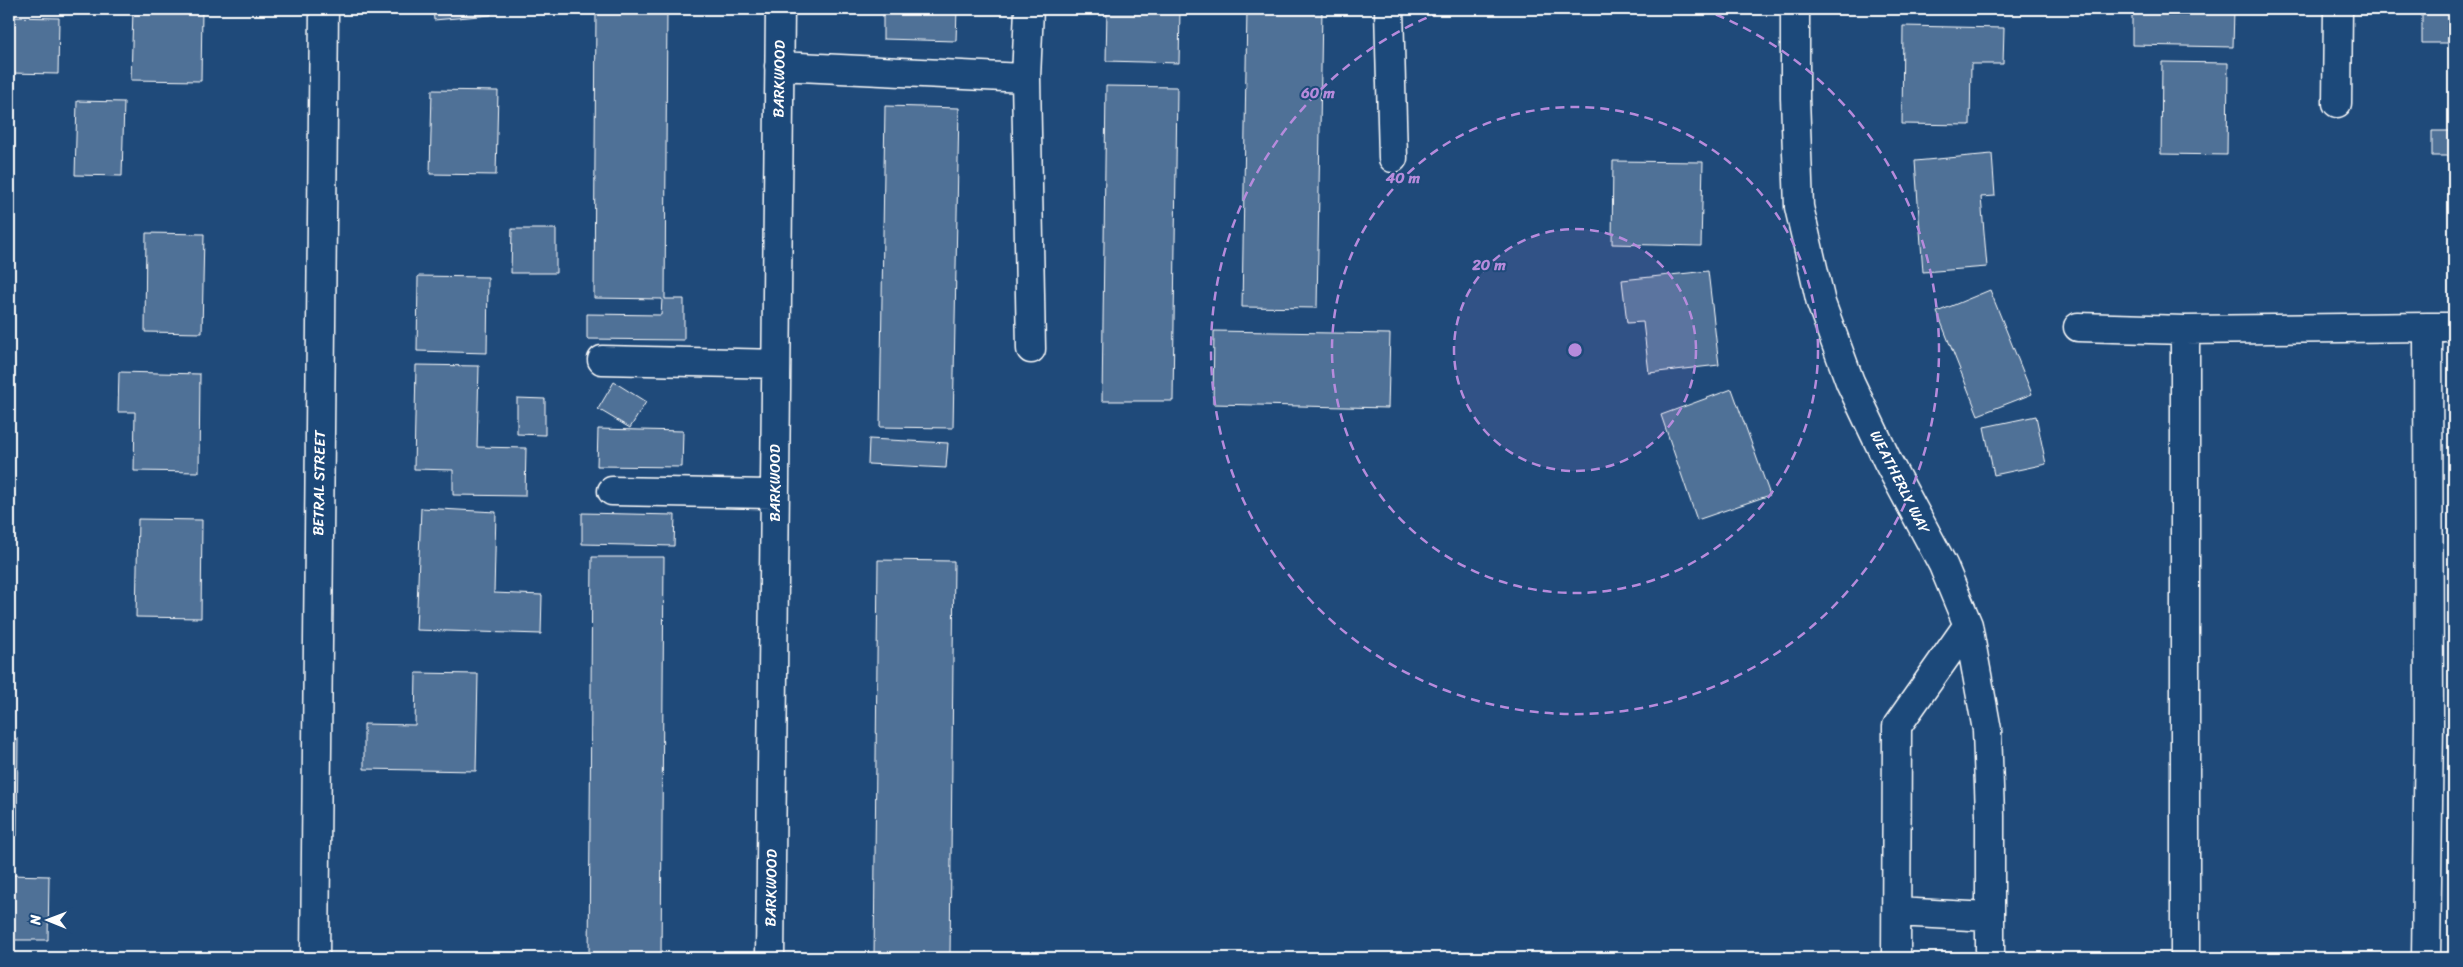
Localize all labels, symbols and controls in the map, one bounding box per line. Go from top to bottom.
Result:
street label: BARKWOOD [765,40,793,118]
text: 60 m [1300,80,1335,106]
text: 40 m [1385,165,1421,191]
text: 20 m [1471,252,1506,278]
centre of rings [1566,341,1584,359]
street label: WEATHERLY WAY [1863,426,1938,539]
street label: BETRAL STREET [305,429,333,536]
street label: BARKWOOD [762,444,788,522]
street label: BARKWOOD [757,849,785,927]
north arrow [22,894,72,944]
text: N [23,914,48,926]

